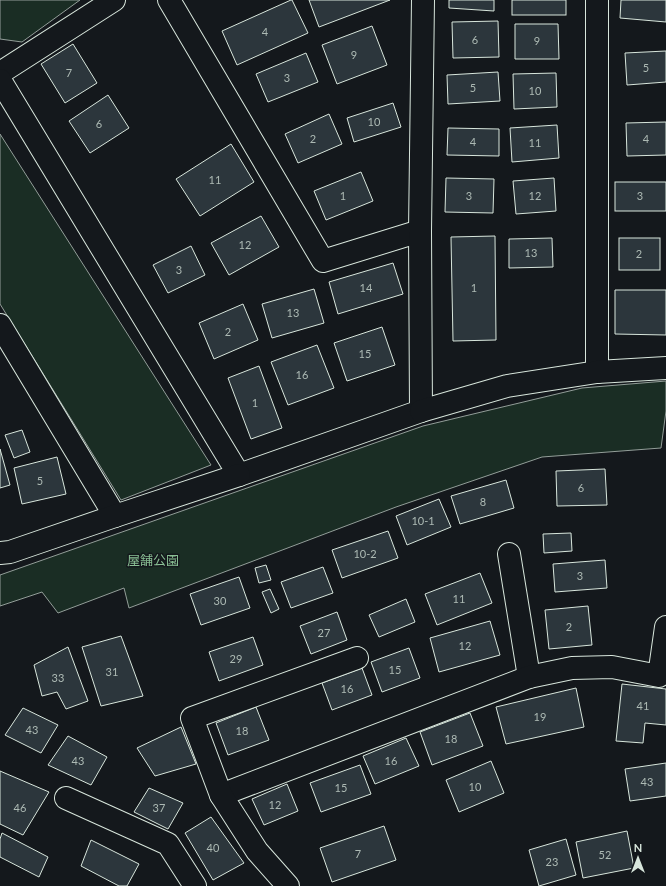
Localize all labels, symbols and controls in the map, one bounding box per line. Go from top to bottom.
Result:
house number: 4 [262,25,269,38]
house number: 6 [472,33,478,46]
house number: 9 [534,34,540,47]
house number: 9 [351,48,357,61]
house number: 5 [643,61,649,74]
house number: 7 [66,66,72,79]
house number: 3 [284,71,290,84]
house number: 5 [470,81,476,94]
house number: 10 [529,84,542,97]
house number: 10 [368,115,381,128]
house number: 6 [96,117,102,130]
house number: 2 [310,132,316,145]
house number: 4 [643,132,650,145]
house number: 4 [470,135,477,148]
house number: 11 [529,136,541,149]
house number: 11 [209,173,221,186]
house number: 1 [340,189,346,202]
house number: 3 [466,189,472,202]
house number: 12 [529,189,541,202]
house number: 3 [637,189,643,202]
house number: 12 [239,238,251,251]
house number: 13 [525,246,537,259]
house number: 2 [636,247,642,260]
house number: 3 [176,263,182,276]
house number: 14 [360,281,373,294]
house number: 1 [471,281,477,294]
house number: 13 [287,306,299,319]
house number: 2 [225,325,231,338]
house number: 15 [359,347,371,360]
house number: 16 [296,368,308,381]
house number: 1 [252,396,258,409]
house number: 5 [37,474,43,487]
house number: 6 [578,481,584,494]
house number: 8 [480,495,486,508]
house number: 10-1 [411,514,435,527]
house number: 10-2 [353,547,377,560]
park label: 屋舗公園 [127,552,179,568]
house number: 3 [577,569,583,582]
house number: 11 [453,592,465,605]
house number: 30 [214,594,227,607]
house number: 2 [566,620,572,633]
house number: 27 [318,626,330,639]
house number: 12 [459,639,471,652]
house number: 29 [230,652,242,665]
house number: 15 [389,663,401,676]
house number: 31 [106,665,118,678]
house number: 33 [52,671,64,684]
house number: 16 [341,682,353,695]
house number: 41 [637,699,649,712]
house number: 19 [534,710,546,723]
house number: 43 [26,723,38,736]
house number: 18 [236,724,248,737]
house number: 18 [445,732,457,745]
house number: 43 [72,754,84,767]
house number: 16 [385,754,397,767]
house number: 43 [641,775,653,788]
house number: 10 [469,780,482,793]
house number: 15 [335,781,347,794]
house number: 12 [269,798,281,811]
house number: 46 [14,801,26,814]
house number: 37 [153,801,165,814]
north arrow [618,838,658,878]
house number: 40 [207,841,220,854]
text: N [634,841,642,854]
house number: 7 [355,847,361,860]
house number: 52 [599,848,611,861]
house number: 23 [546,855,558,868]

